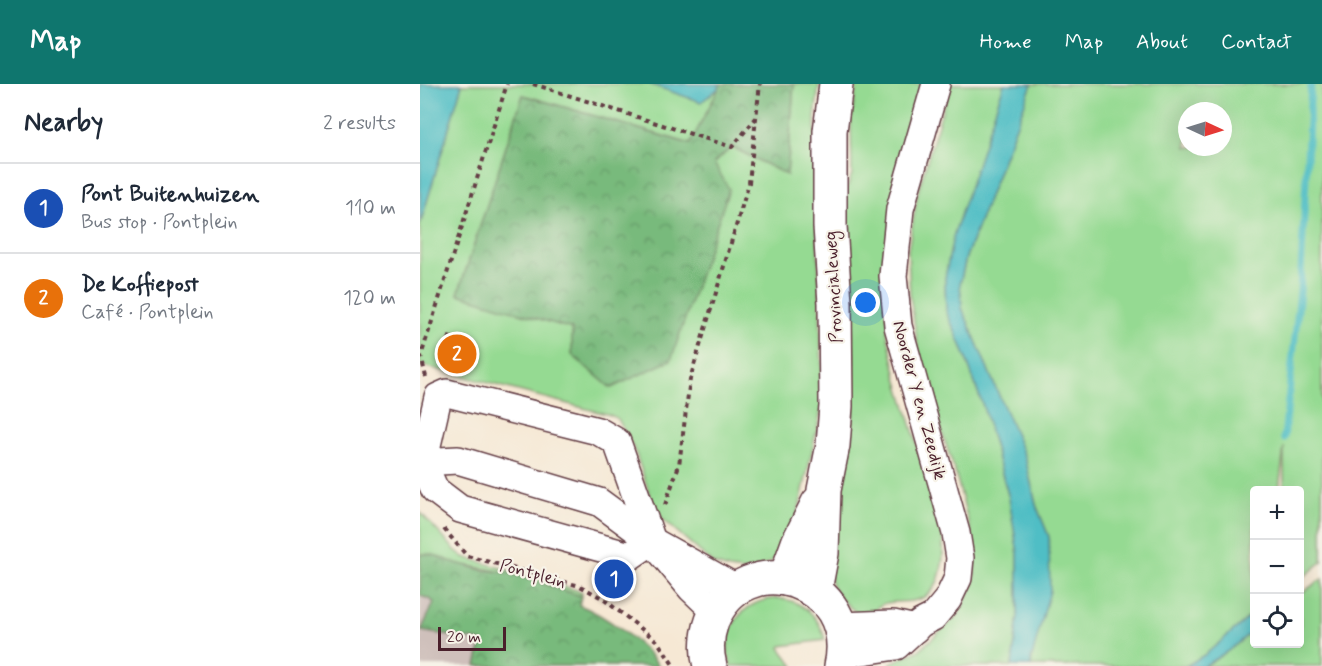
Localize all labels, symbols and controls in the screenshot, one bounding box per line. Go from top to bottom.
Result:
text: Map [30,24,81,61]
text: Home [980,28,1032,56]
text: Map [1065,28,1103,56]
text: About [1136,28,1188,56]
text: Contact [1221,28,1292,56]
north arrow [1178,102,1232,156]
text: Nearby [24,106,103,140]
text: 2 results [323,110,396,137]
text: Pont Buitenhuizen [81,181,259,209]
text: 1 [39,195,48,222]
text: 110 m [345,195,396,222]
text: Bus stop · Pontplein [81,209,238,236]
street label: Provincialeweg [819,230,850,344]
text: De Koffiepost [81,271,199,299]
text: 2 [39,285,48,312]
text: 120 m [343,285,396,312]
your location [851,288,880,317]
text: Café · Pontplein [81,299,214,326]
street label: Noorder Y en Zeedijk [886,318,952,482]
pin: 2 [438,332,477,376]
map controls [1250,486,1304,648]
button: + [1250,486,1304,540]
button: − [1250,540,1304,594]
street label: Pontplein [497,554,568,594]
pin: 1 [594,556,634,602]
button: locate [1250,594,1304,648]
scale bar [438,624,506,652]
text: 20 m [447,627,481,648]

